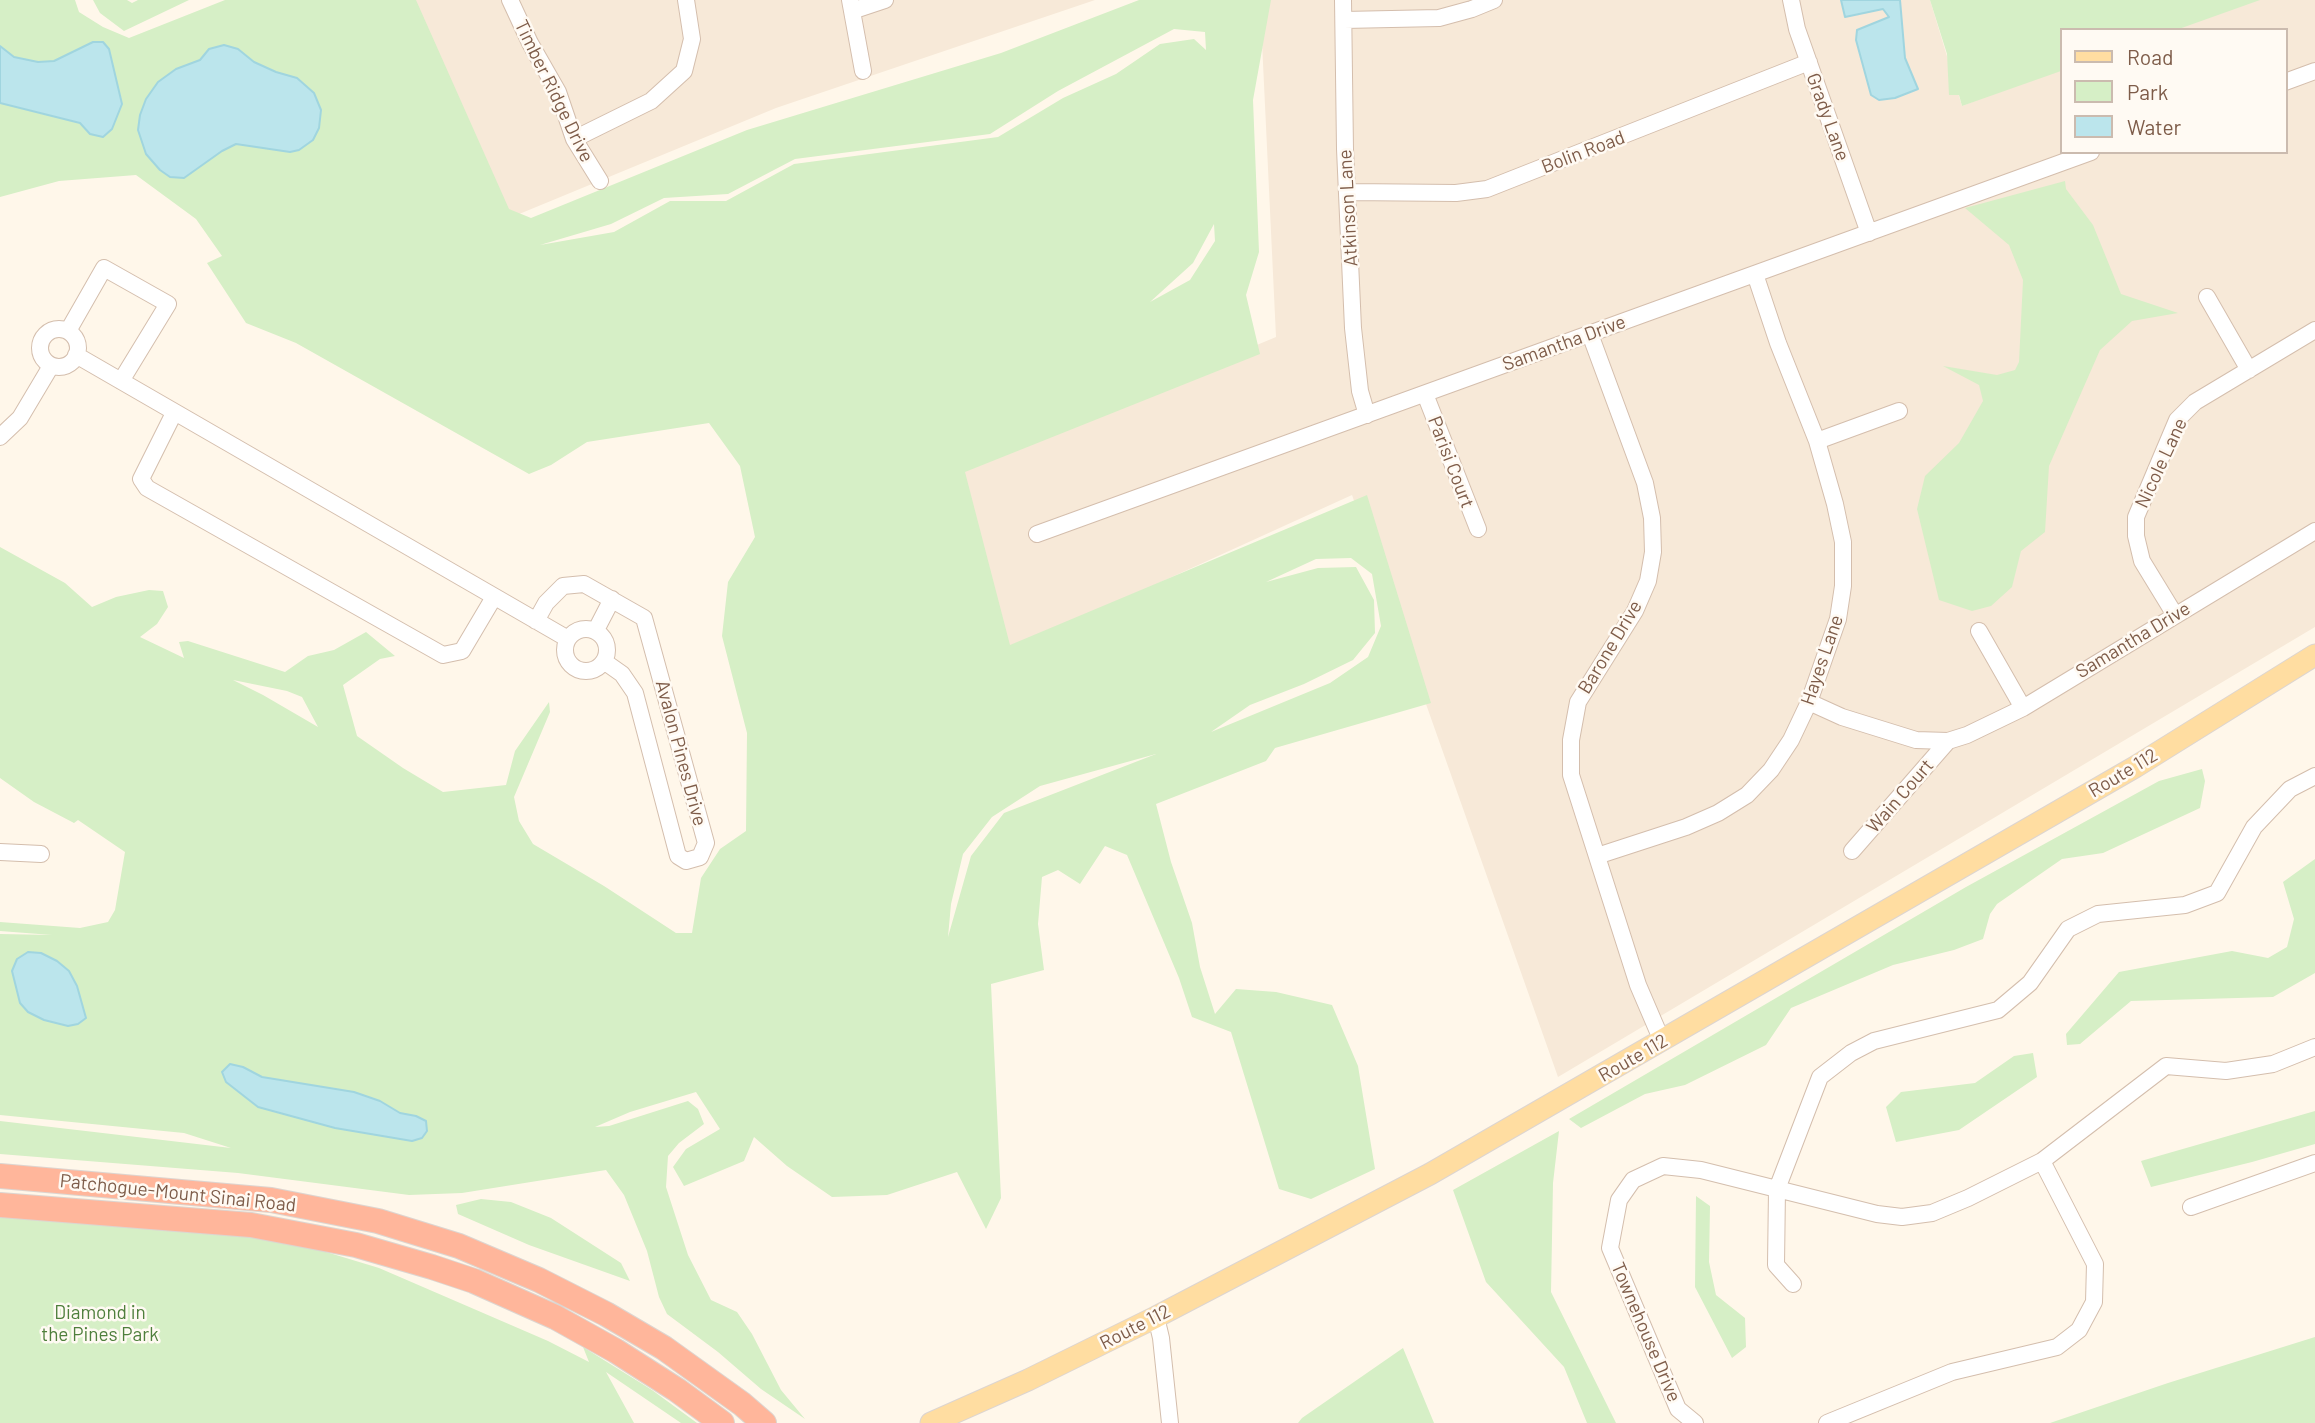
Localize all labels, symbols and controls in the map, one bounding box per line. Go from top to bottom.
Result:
street label: Timber Ridge Drive [510,16,598,166]
legend [2060,28,2287,154]
text: Road [2127,44,2173,69]
street label: Grady Lane [1802,70,1854,164]
text: Park [2127,79,2168,104]
text: Water [2127,114,2181,139]
street label: Bolin Road [1538,126,1628,178]
street label: Atkinson Lane [1334,149,1362,267]
street label: Samantha Drive [1499,310,1629,376]
street label: Parisi Court [1423,413,1479,511]
street label: Nicole Lane [2130,414,2192,512]
street label: Barone Drive [1573,596,1647,698]
street label: Samantha Drive [2072,597,2194,683]
street label: Hayes Lane [1796,612,1848,708]
street label: Avalon Pines Drive [651,678,711,828]
street label: Route 112 [2084,744,2162,802]
street label: Wain Court [1862,754,1938,838]
street label: Route 112 [1594,1029,1672,1087]
street label: Patchogue-Mount Sinai Road [59,1169,297,1217]
street label: Townehouse Drive [1606,1259,1686,1405]
street label: Route 112 [1096,1300,1174,1354]
park label: Diamond in the Pines Park [41,1302,159,1346]

